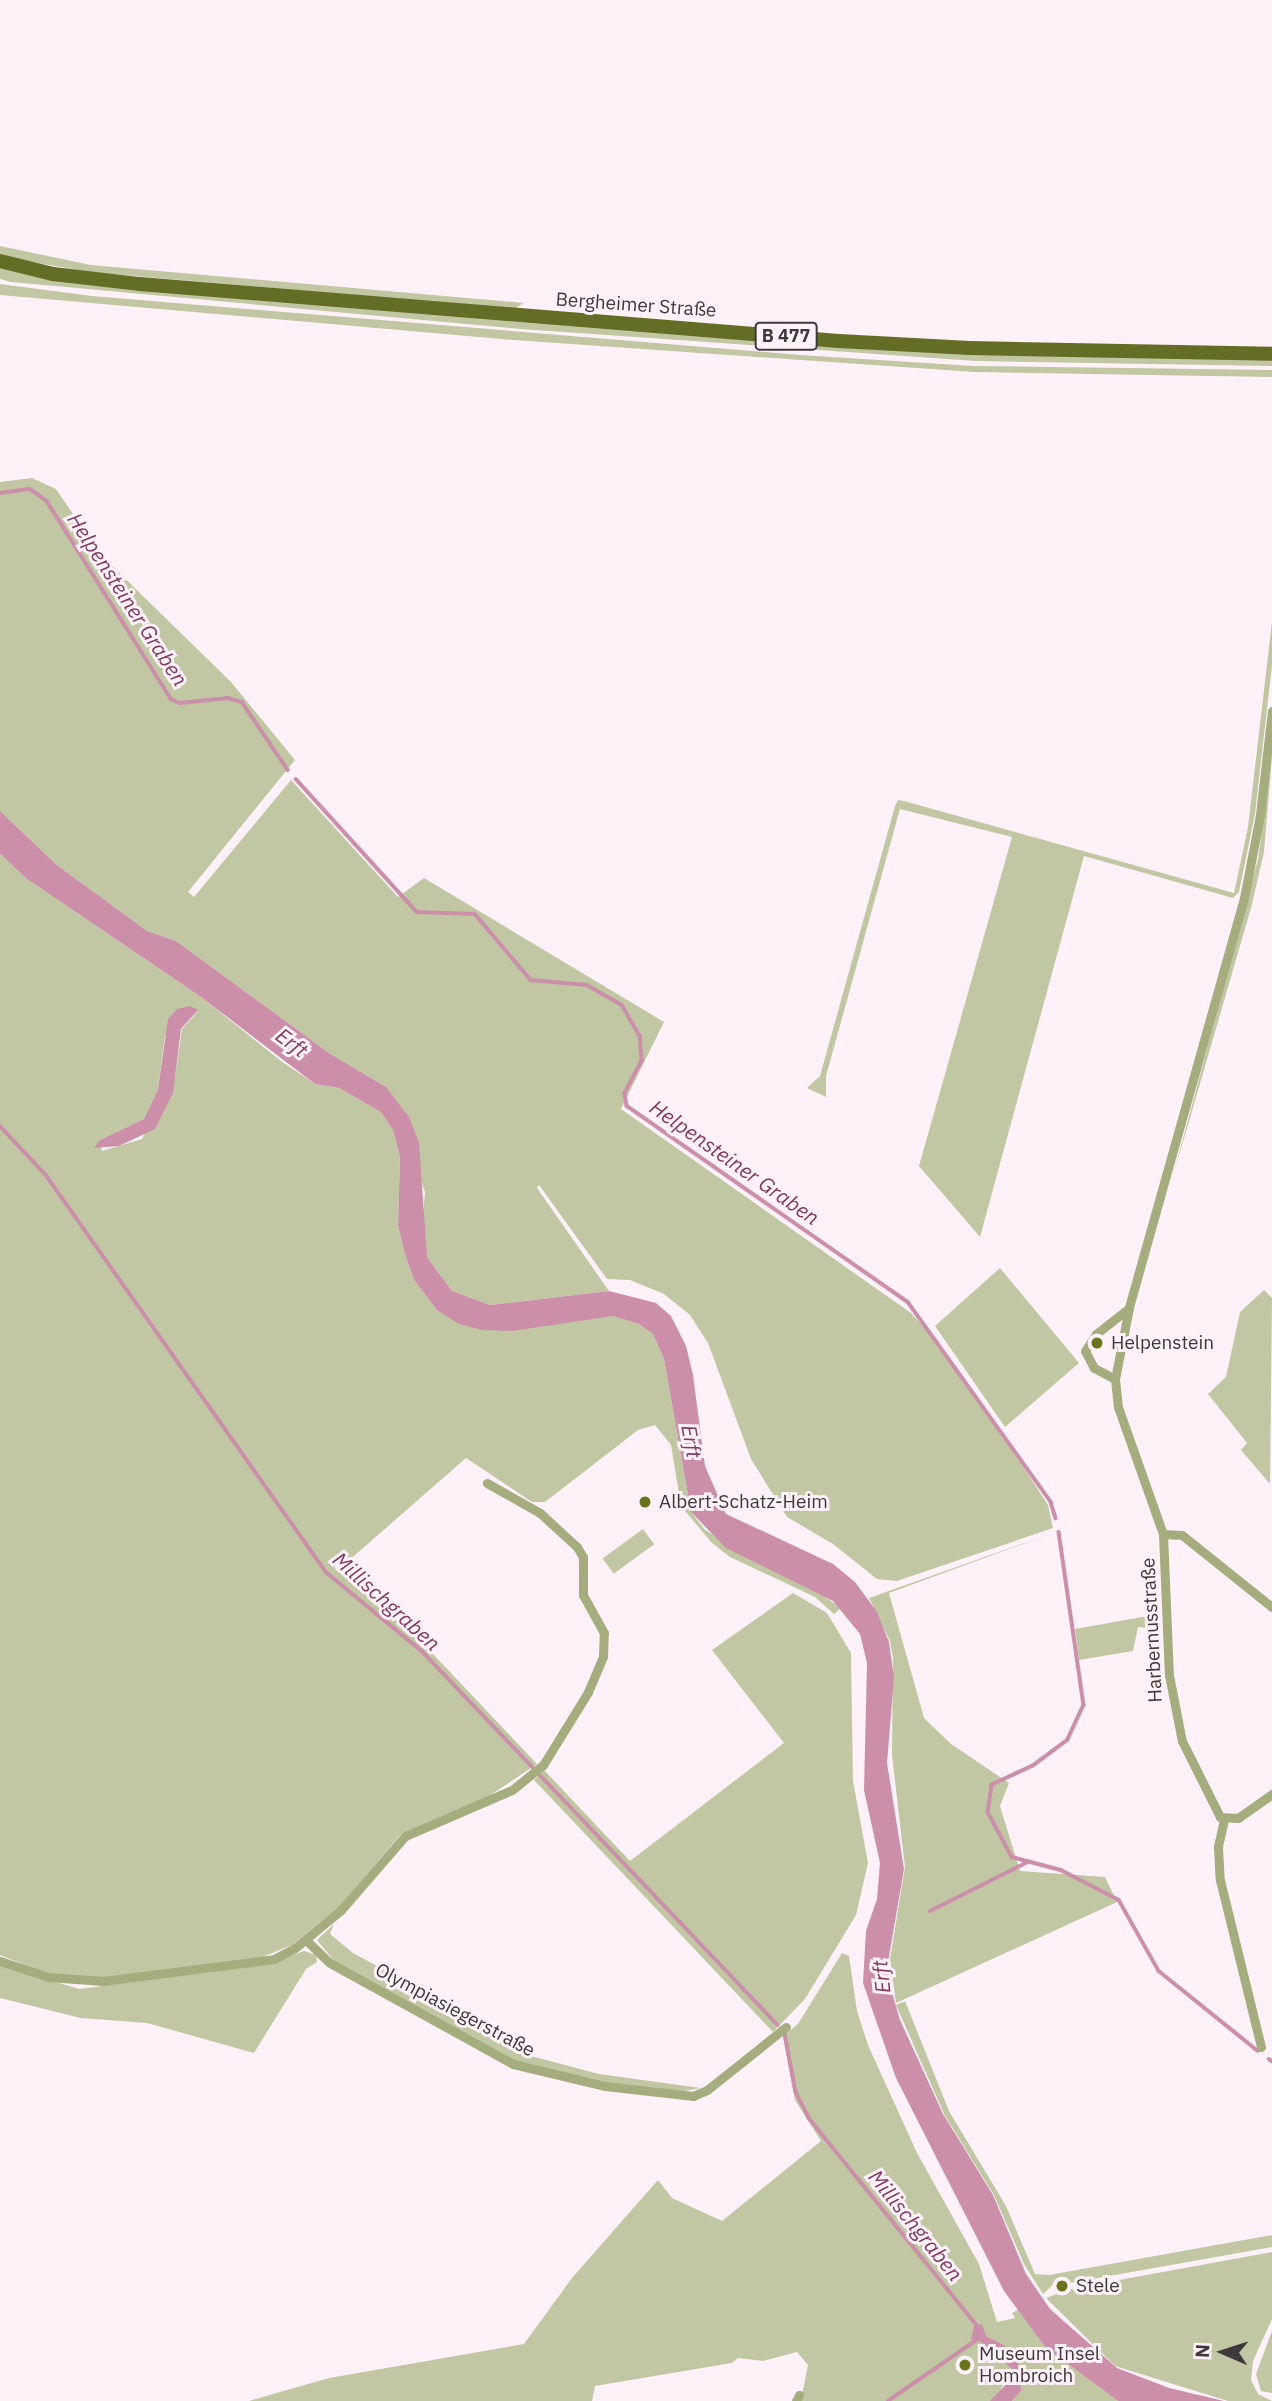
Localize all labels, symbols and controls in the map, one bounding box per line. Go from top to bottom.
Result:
street label: Bergheimer Straße [555,288,717,322]
road number: B 477 [754,322,818,350]
water label: Helpensteiner Graben [63,508,193,690]
water label: Erft [271,1022,313,1062]
water label: Helpensteiner Graben [645,1094,825,1230]
place label: Helpenstein [1111,1332,1214,1354]
marker: Helpenstein [1089,1335,1105,1351]
water label: Erft [677,1423,707,1459]
place label: Albert-Schatz-Heim [659,1491,828,1513]
marker: Albert-Schatz-Heim [637,1494,653,1510]
water label: Millischgraben [328,1546,446,1656]
street label: Harbernusstraße [1137,1557,1167,1703]
street label: Olympiasiegerstraße [371,1958,539,2062]
water label: Erft [867,1959,895,1995]
water label: Millischgraben [864,2164,968,2286]
place label: Stele [1076,2275,1120,2297]
marker: Stele [1054,2278,1070,2294]
north arrow [1188,2317,1258,2387]
place label: Museum Insel Hombroich [979,2343,1100,2387]
text: N [1190,2343,1214,2358]
marker: Museum Insel Hombroich [957,2357,973,2373]

